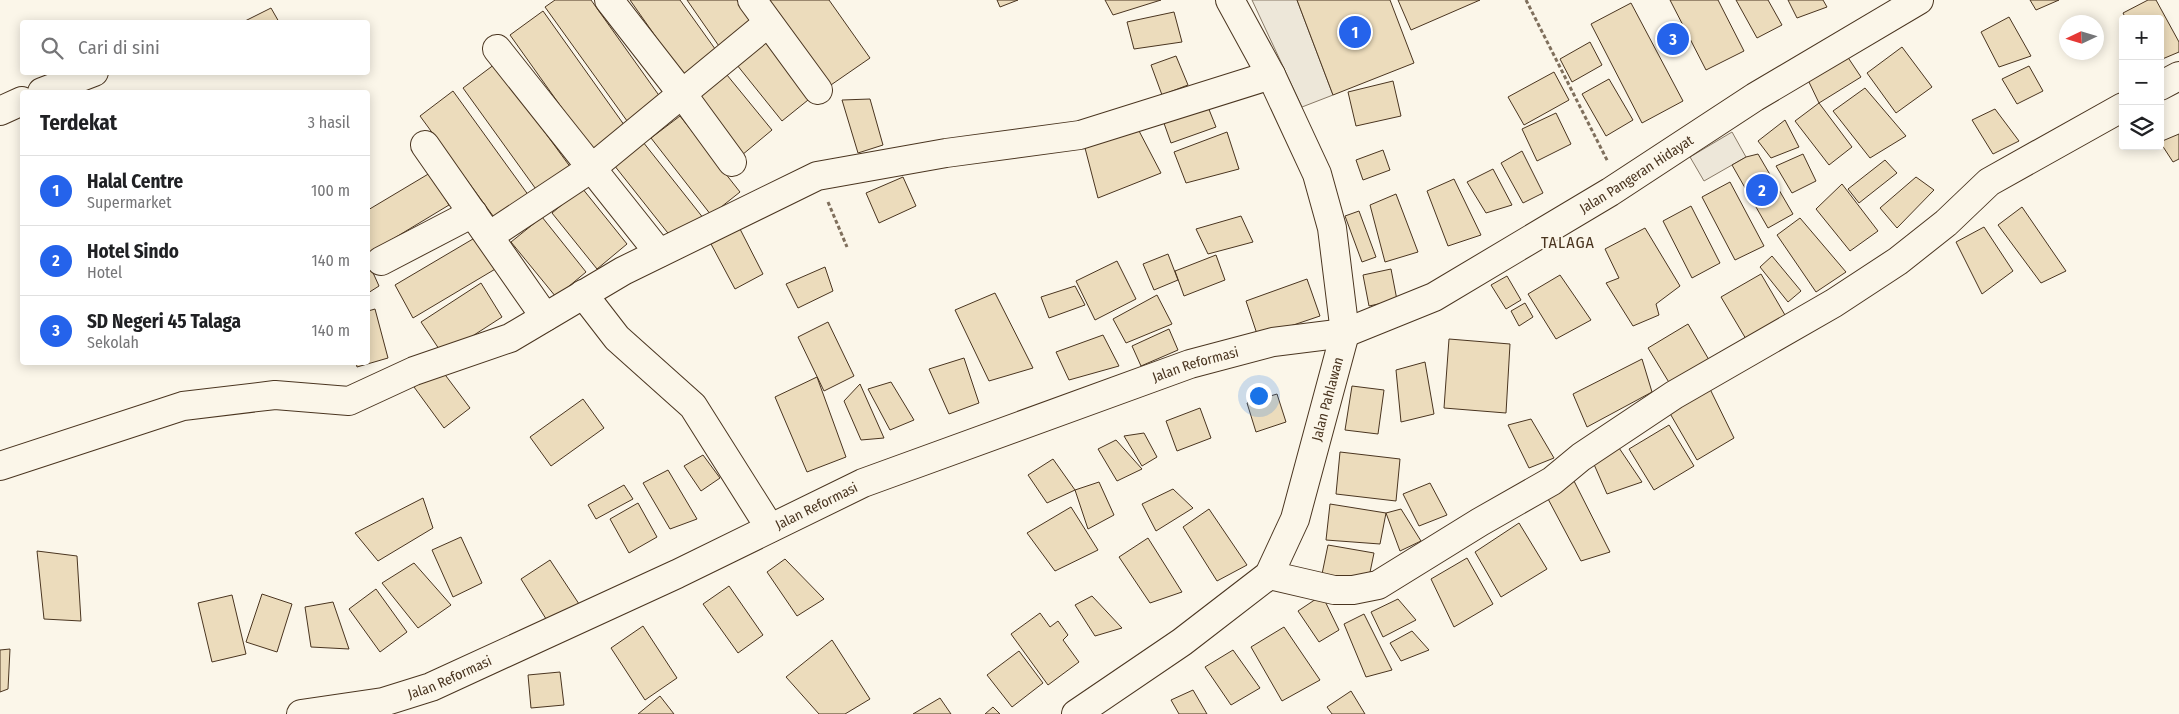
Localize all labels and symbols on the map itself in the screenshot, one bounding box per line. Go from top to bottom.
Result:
pin: 1 [1339,13,1371,51]
north arrow [2059,15,2104,60]
pin: 3 [1657,20,1689,58]
street label: Jalan Pangeran Hidayat [1576,131,1697,217]
pin: 2 [1746,171,1778,209]
district label: TALAGA [1541,233,1595,252]
street label: Jalan Reformasi [1150,343,1240,386]
street label: Jalan Pahlawan [1308,355,1347,443]
your location [1246,383,1272,409]
street label: Jalan Reformasi [772,479,860,533]
street label: Jalan Reformasi [406,652,494,702]

